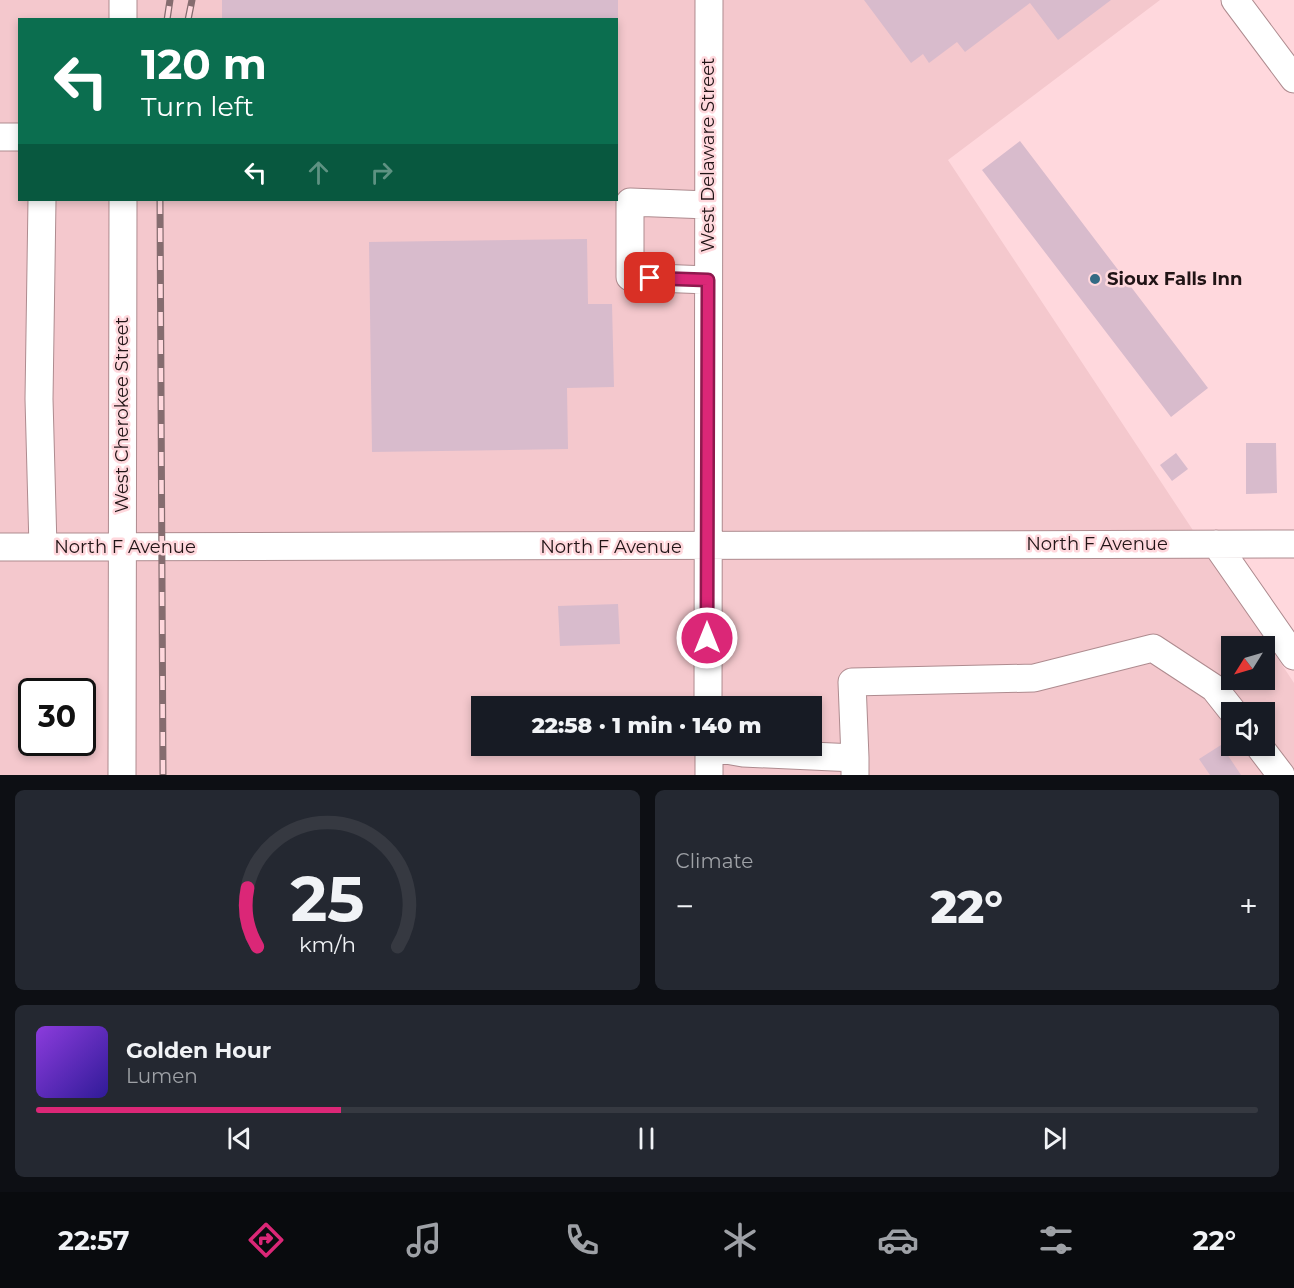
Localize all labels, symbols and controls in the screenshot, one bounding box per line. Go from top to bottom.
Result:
text: 120 m [141,38,267,90]
icon: left [42,42,120,120]
street label: West Delaware Street [697,58,719,252]
text: Turn left [141,90,254,123]
icon: left [239,156,272,189]
icon: ahead [302,156,335,189]
icon: right [365,156,398,189]
pin [624,252,675,303]
icon: arrive [633,261,666,294]
place label: Sioux Falls Inn [1107,268,1242,290]
marker: Sioux Falls Inn [1088,272,1102,286]
street label: West Cherokee Street [111,317,133,513]
street label: North F Avenue [1026,533,1168,555]
street label: North F Avenue [54,536,196,558]
street label: North F Avenue [540,536,682,558]
position arrow [675,606,739,670]
north arrow [1221,636,1275,690]
map controls [1221,636,1275,756]
speed limit sign: 30 [18,678,96,756]
button: sound [1221,702,1275,756]
text: 22:58 · 1 min · 140 m [532,712,761,739]
text: Climate [676,849,753,873]
text: 25 [290,861,364,937]
text: 22° [930,879,1003,934]
text: − [676,886,694,926]
text: + [1239,886,1258,926]
text: km/h [299,931,356,957]
text: Golden Hour [126,1037,271,1064]
text: Lumen [126,1064,198,1088]
icon: previous [223,1122,256,1155]
icon: pause [630,1122,663,1155]
icon: next [1038,1122,1071,1155]
icon: directions [245,1219,287,1261]
icon: music [403,1219,445,1261]
icon: phone [561,1219,603,1261]
icon: climate [719,1219,761,1261]
icon: car [877,1219,919,1261]
icon: filters [1035,1219,1077,1261]
text: 22:57 [58,1224,129,1257]
text: 22° [1193,1224,1236,1257]

